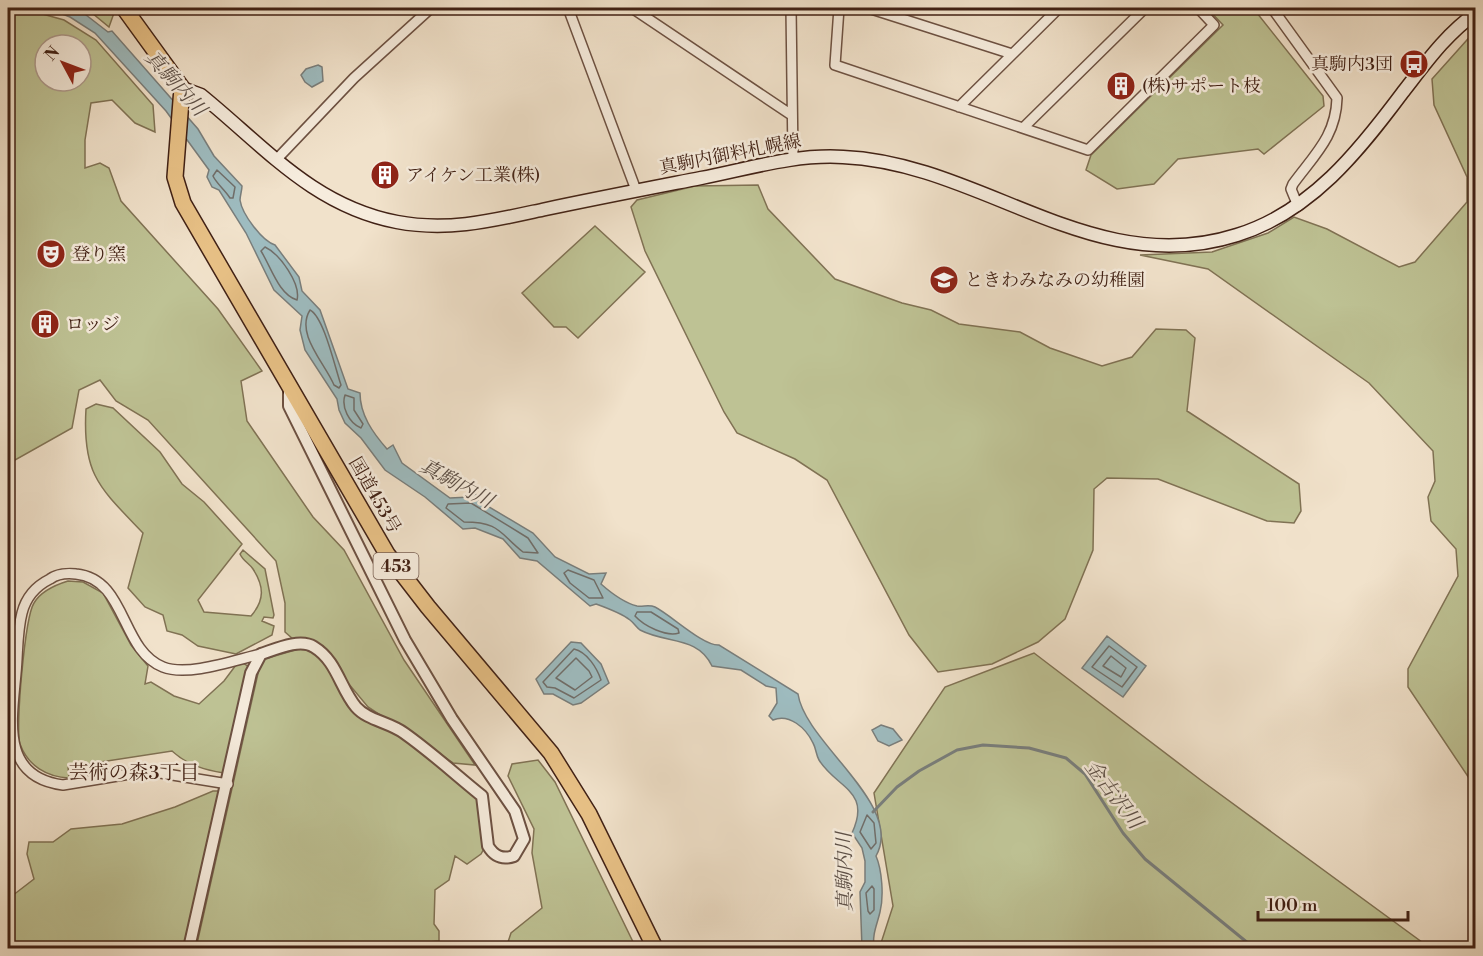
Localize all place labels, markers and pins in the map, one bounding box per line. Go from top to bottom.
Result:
bus stop icon: 真駒内3団 [1398,48,1430,80]
place label: 真駒内3団 [1311,53,1393,76]
building icon: (株)サポート枝 [1105,70,1137,102]
place label: (株)サポート枝 [1142,75,1261,98]
building icon: アイケン工業(株) [369,159,401,191]
place label: アイケン工業(株) [406,164,540,187]
theatre icon: 登り窯 [35,238,67,270]
place label: 登り窯 [72,243,126,266]
school or university icon: ときわみなみの幼稚園 [928,264,960,296]
place label: ときわみなみの幼稚園 [965,269,1145,292]
building icon: ロッジ [29,308,61,340]
place label: ロッジ [66,313,120,336]

